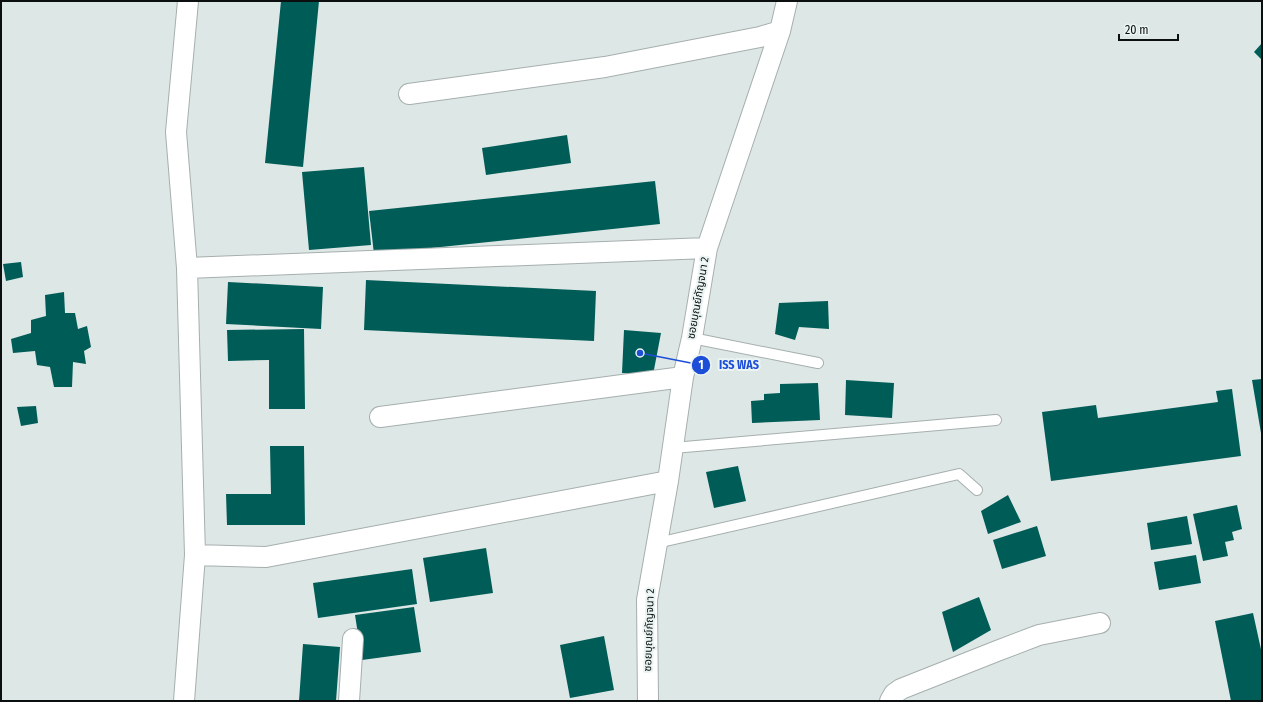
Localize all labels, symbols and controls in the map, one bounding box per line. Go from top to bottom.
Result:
scale bar [1119,16,1178,42]
text: 20 m [1125,23,1149,37]
street label: ซอยบุณย์กัญจนา 2 [684,256,712,340]
callout: ISS WAS [691,353,767,377]
text: 1 [698,358,704,372]
text: ISS WAS [719,358,759,372]
street label: ซอยบุณย์กัญจนา 2 [641,588,657,672]

